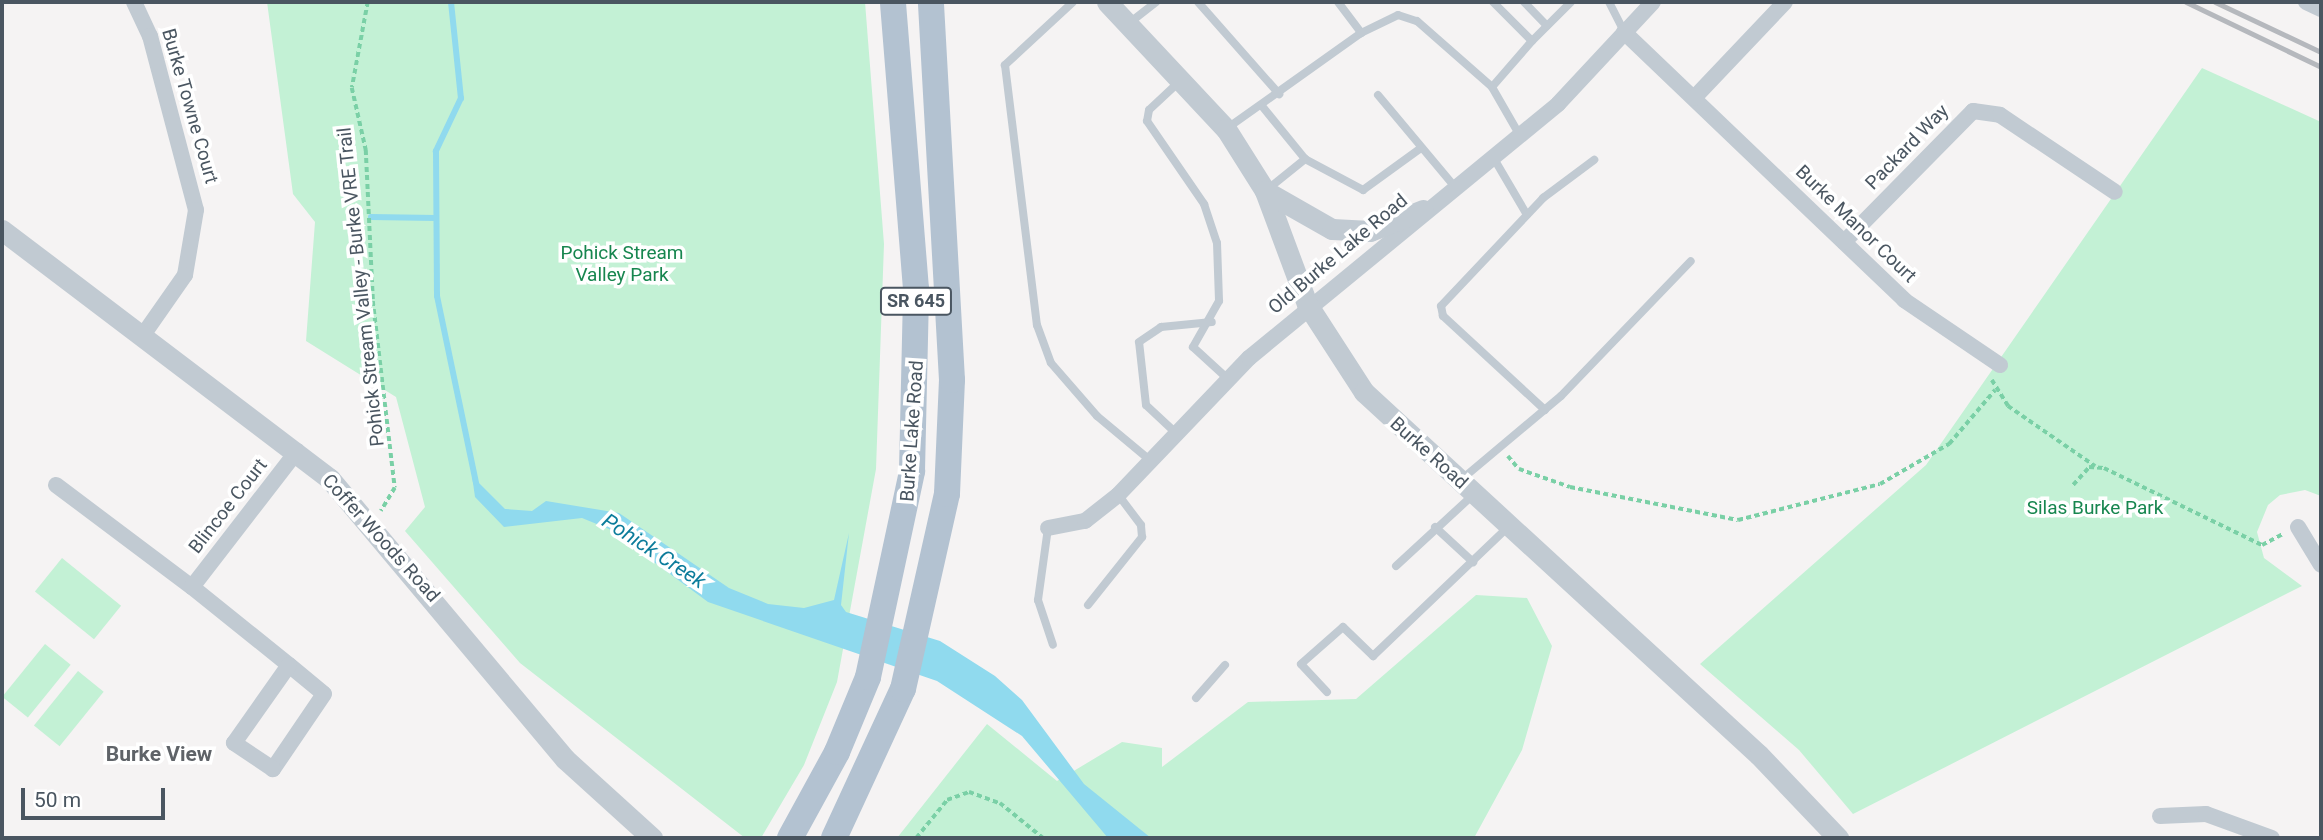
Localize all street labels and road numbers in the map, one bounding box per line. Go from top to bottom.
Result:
street label: Burke Towne Court [157,26,223,186]
street label: Packard Way [1861,100,1953,194]
street label: Pohick Stream Valley - Burke VRE Trail [333,126,389,448]
street label: Burke Manor Court [1791,161,1921,287]
street label: Old Burke Lake Road [1264,189,1412,319]
road number: SR 645 [879,286,953,316]
street label: Burke Lake Road [896,360,928,502]
street label: Burke Road [1385,412,1473,494]
street label: Blincoe Court [184,454,272,558]
street label: Coffer Woods Road [317,469,445,607]

